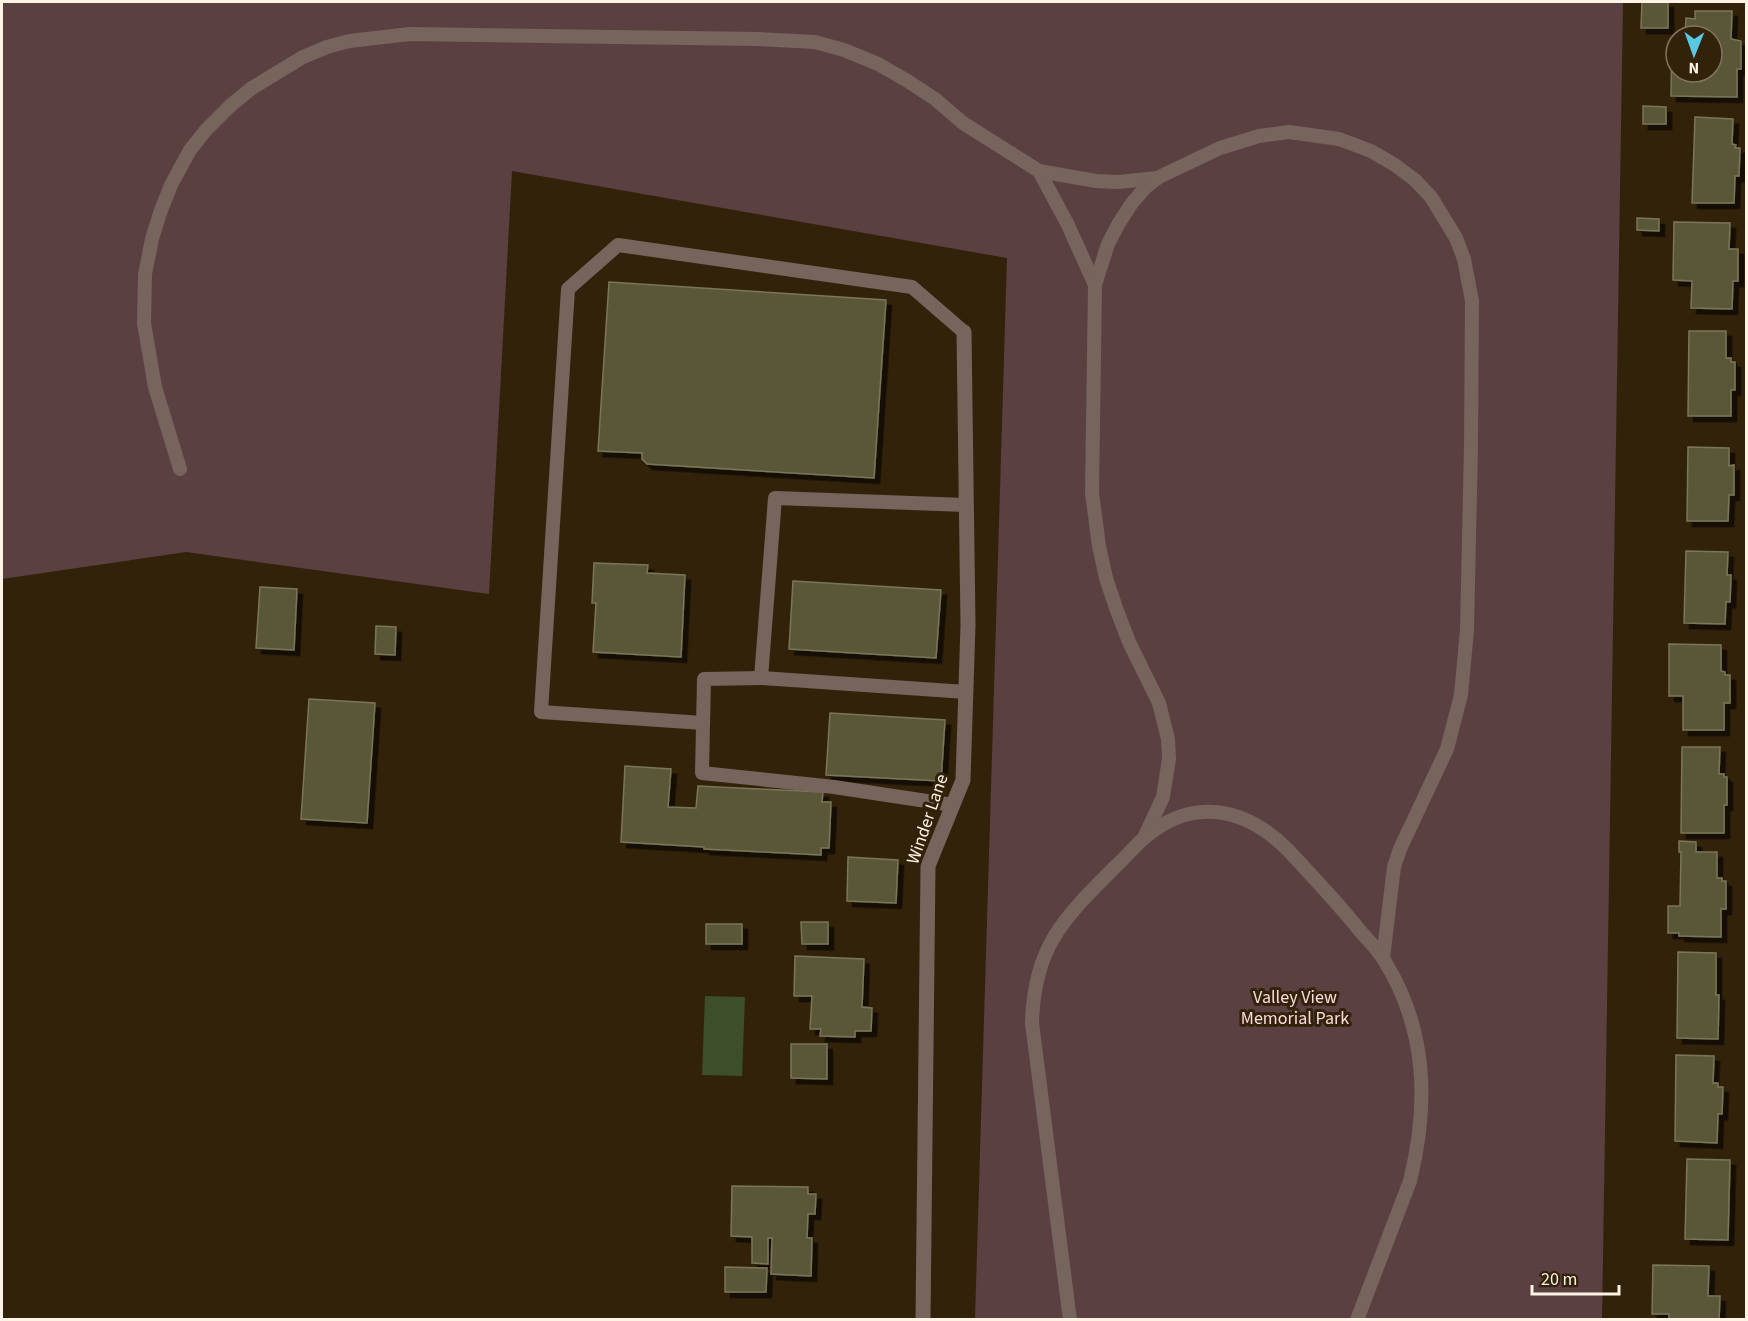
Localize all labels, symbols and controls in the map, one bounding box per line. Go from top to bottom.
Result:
north arrow [1664,24,1724,84]
text: N [1688,57,1699,79]
street label: Winder Lane [900,771,955,868]
park label: Valley View Memorial Park [1241,985,1349,1031]
scale bar [1532,1258,1619,1296]
text: 20 m [1541,1267,1577,1292]

